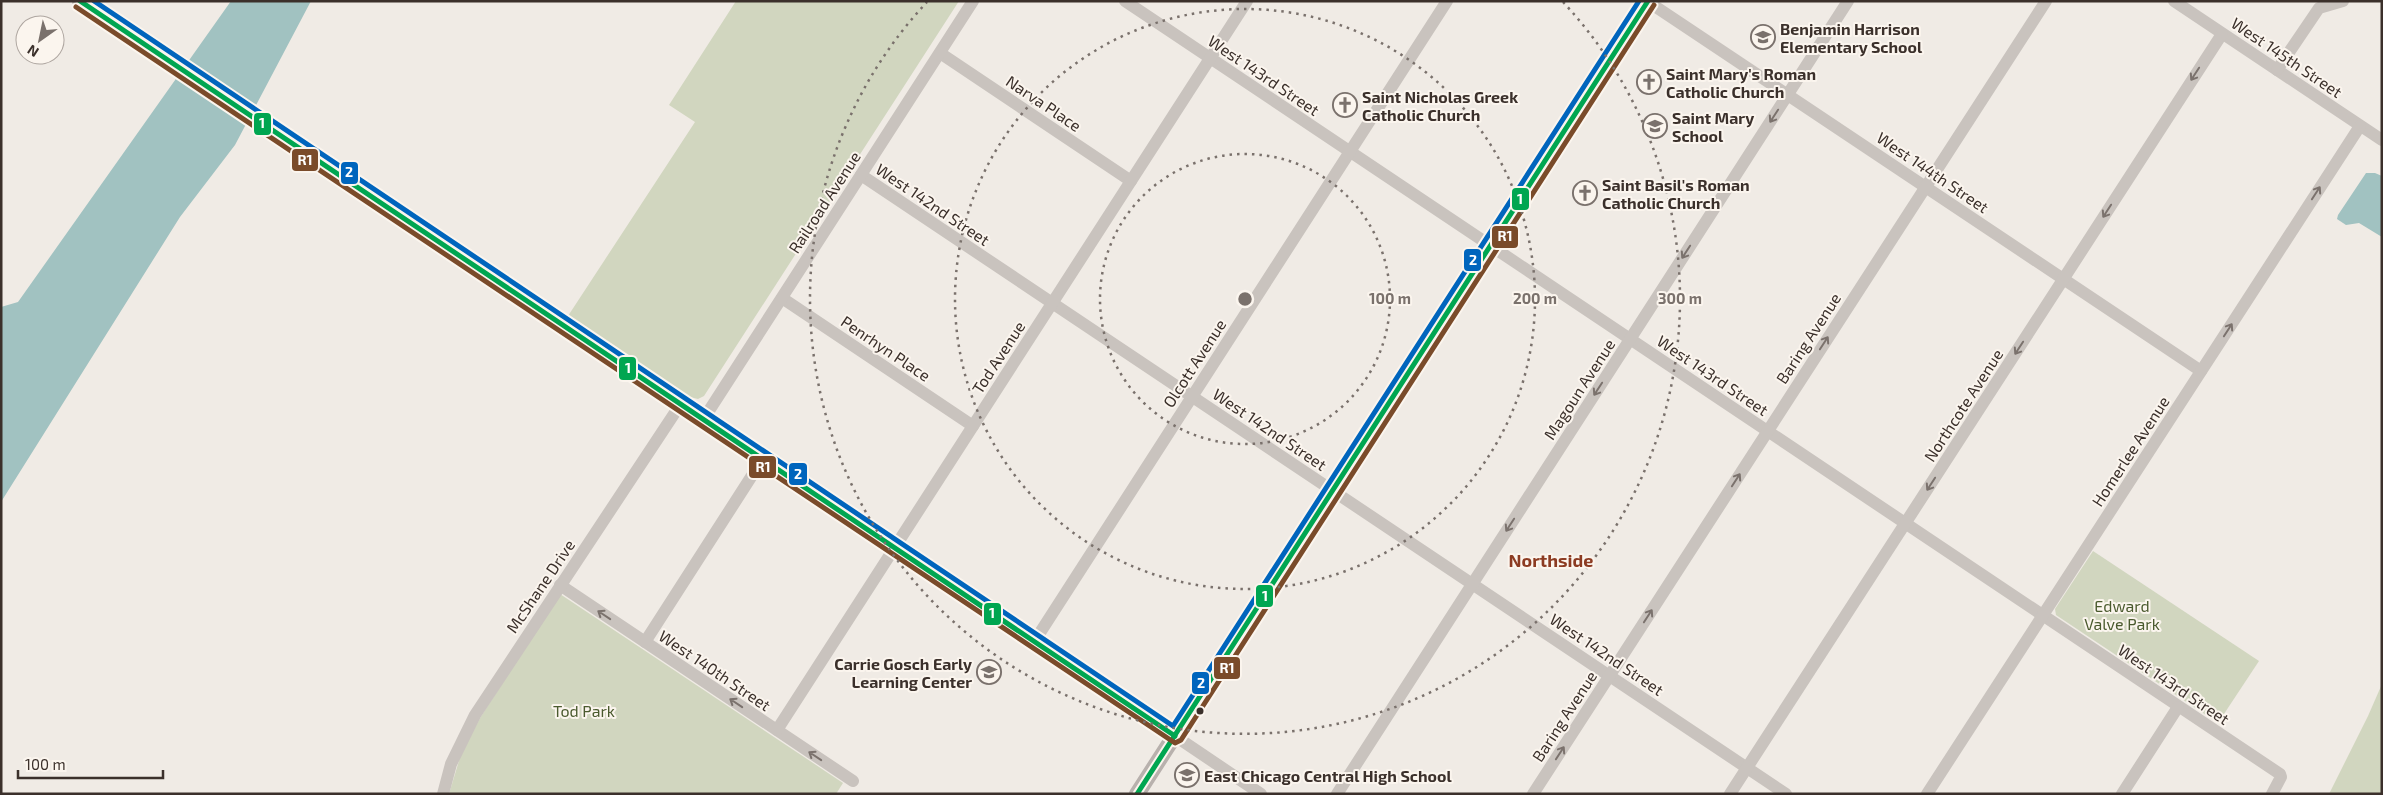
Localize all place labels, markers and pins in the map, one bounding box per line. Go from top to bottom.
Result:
place label: Benjamin Harrison Elementary School [1780,19,1923,57]
school or university icon: Benjamin Harrison Elementary School [1750,24,1776,50]
place label: Saint Mary's Roman Catholic Church [1666,64,1816,101]
church icon: Saint Mary's Roman Catholic Church [1636,69,1662,95]
place label: Saint Nicholas Greek Catholic Church [1362,87,1518,124]
church icon: Saint Nicholas Greek Catholic Church [1332,92,1358,118]
place label: Saint Mary School [1672,108,1754,145]
school or university icon: Saint Mary School [1642,113,1668,139]
place label: Saint Basil's Roman Catholic Church [1602,175,1750,212]
church icon: Saint Basil's Roman Catholic Church [1572,180,1598,206]
centre of rings [1236,290,1254,308]
place label: Carrie Gosch Early Learning Center [834,654,972,691]
school or university icon: Carrie Gosch Early Learning Center [976,659,1002,685]
unlabelled marker [1195,706,1205,716]
school or university icon: East Chicago Central High School [1174,762,1200,788]
place label: East Chicago Central High School [1204,766,1452,785]

